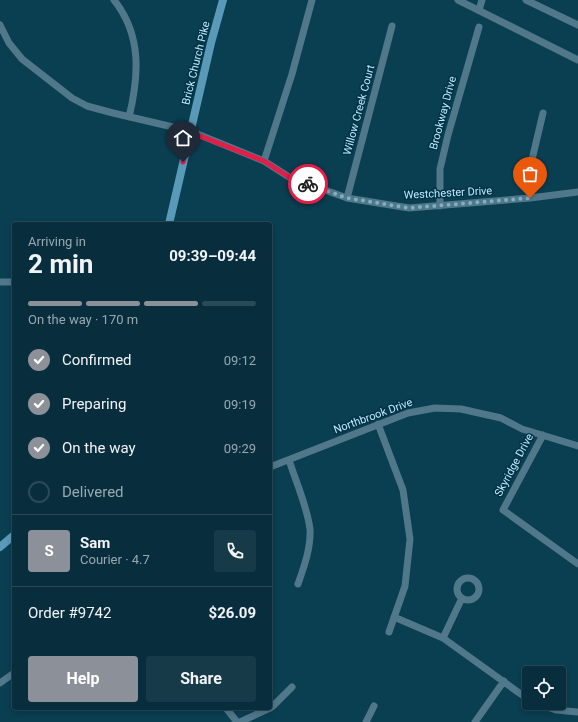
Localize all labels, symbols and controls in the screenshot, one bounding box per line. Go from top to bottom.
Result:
street label: Brick Church Pike [179,20,213,106]
street label: Willow Creek Court [341,63,377,157]
street label: Brookway Drive [427,75,459,151]
pin [166,121,200,162]
icon: home [172,127,194,149]
pin [513,157,547,198]
icon: bag [519,163,541,185]
courier [288,164,328,204]
icon: bike [297,173,319,195]
street label: Westchester Drive [403,184,493,202]
text: Arriving in [28,234,86,249]
text: 09:39–09:44 [169,247,256,265]
text: 2 min [28,249,93,279]
text: On the way · 170 m [28,312,138,327]
icon: check [28,349,50,371]
text: Confirmed [62,351,132,369]
text: 09:12 [224,353,256,368]
icon: check [28,393,50,415]
text: Preparing [62,395,126,413]
street label: Northbrook Drive [332,396,414,436]
text: 09:19 [224,397,256,412]
street label: Skyridge Drive [492,431,536,499]
icon: check [28,437,50,459]
text: On the way [62,439,136,457]
text: 09:29 [224,441,256,456]
text: Delivered [62,483,124,501]
button: phone [214,530,256,572]
text: Sam [80,534,110,552]
text: S [44,542,54,560]
text: Courier · 4.7 [80,552,150,567]
text: Order #9742 [28,604,111,622]
text: $26.09 [209,604,256,622]
button: Help [28,656,138,702]
button: Share [146,656,256,702]
map controls [522,666,566,710]
button: locate [522,666,566,710]

